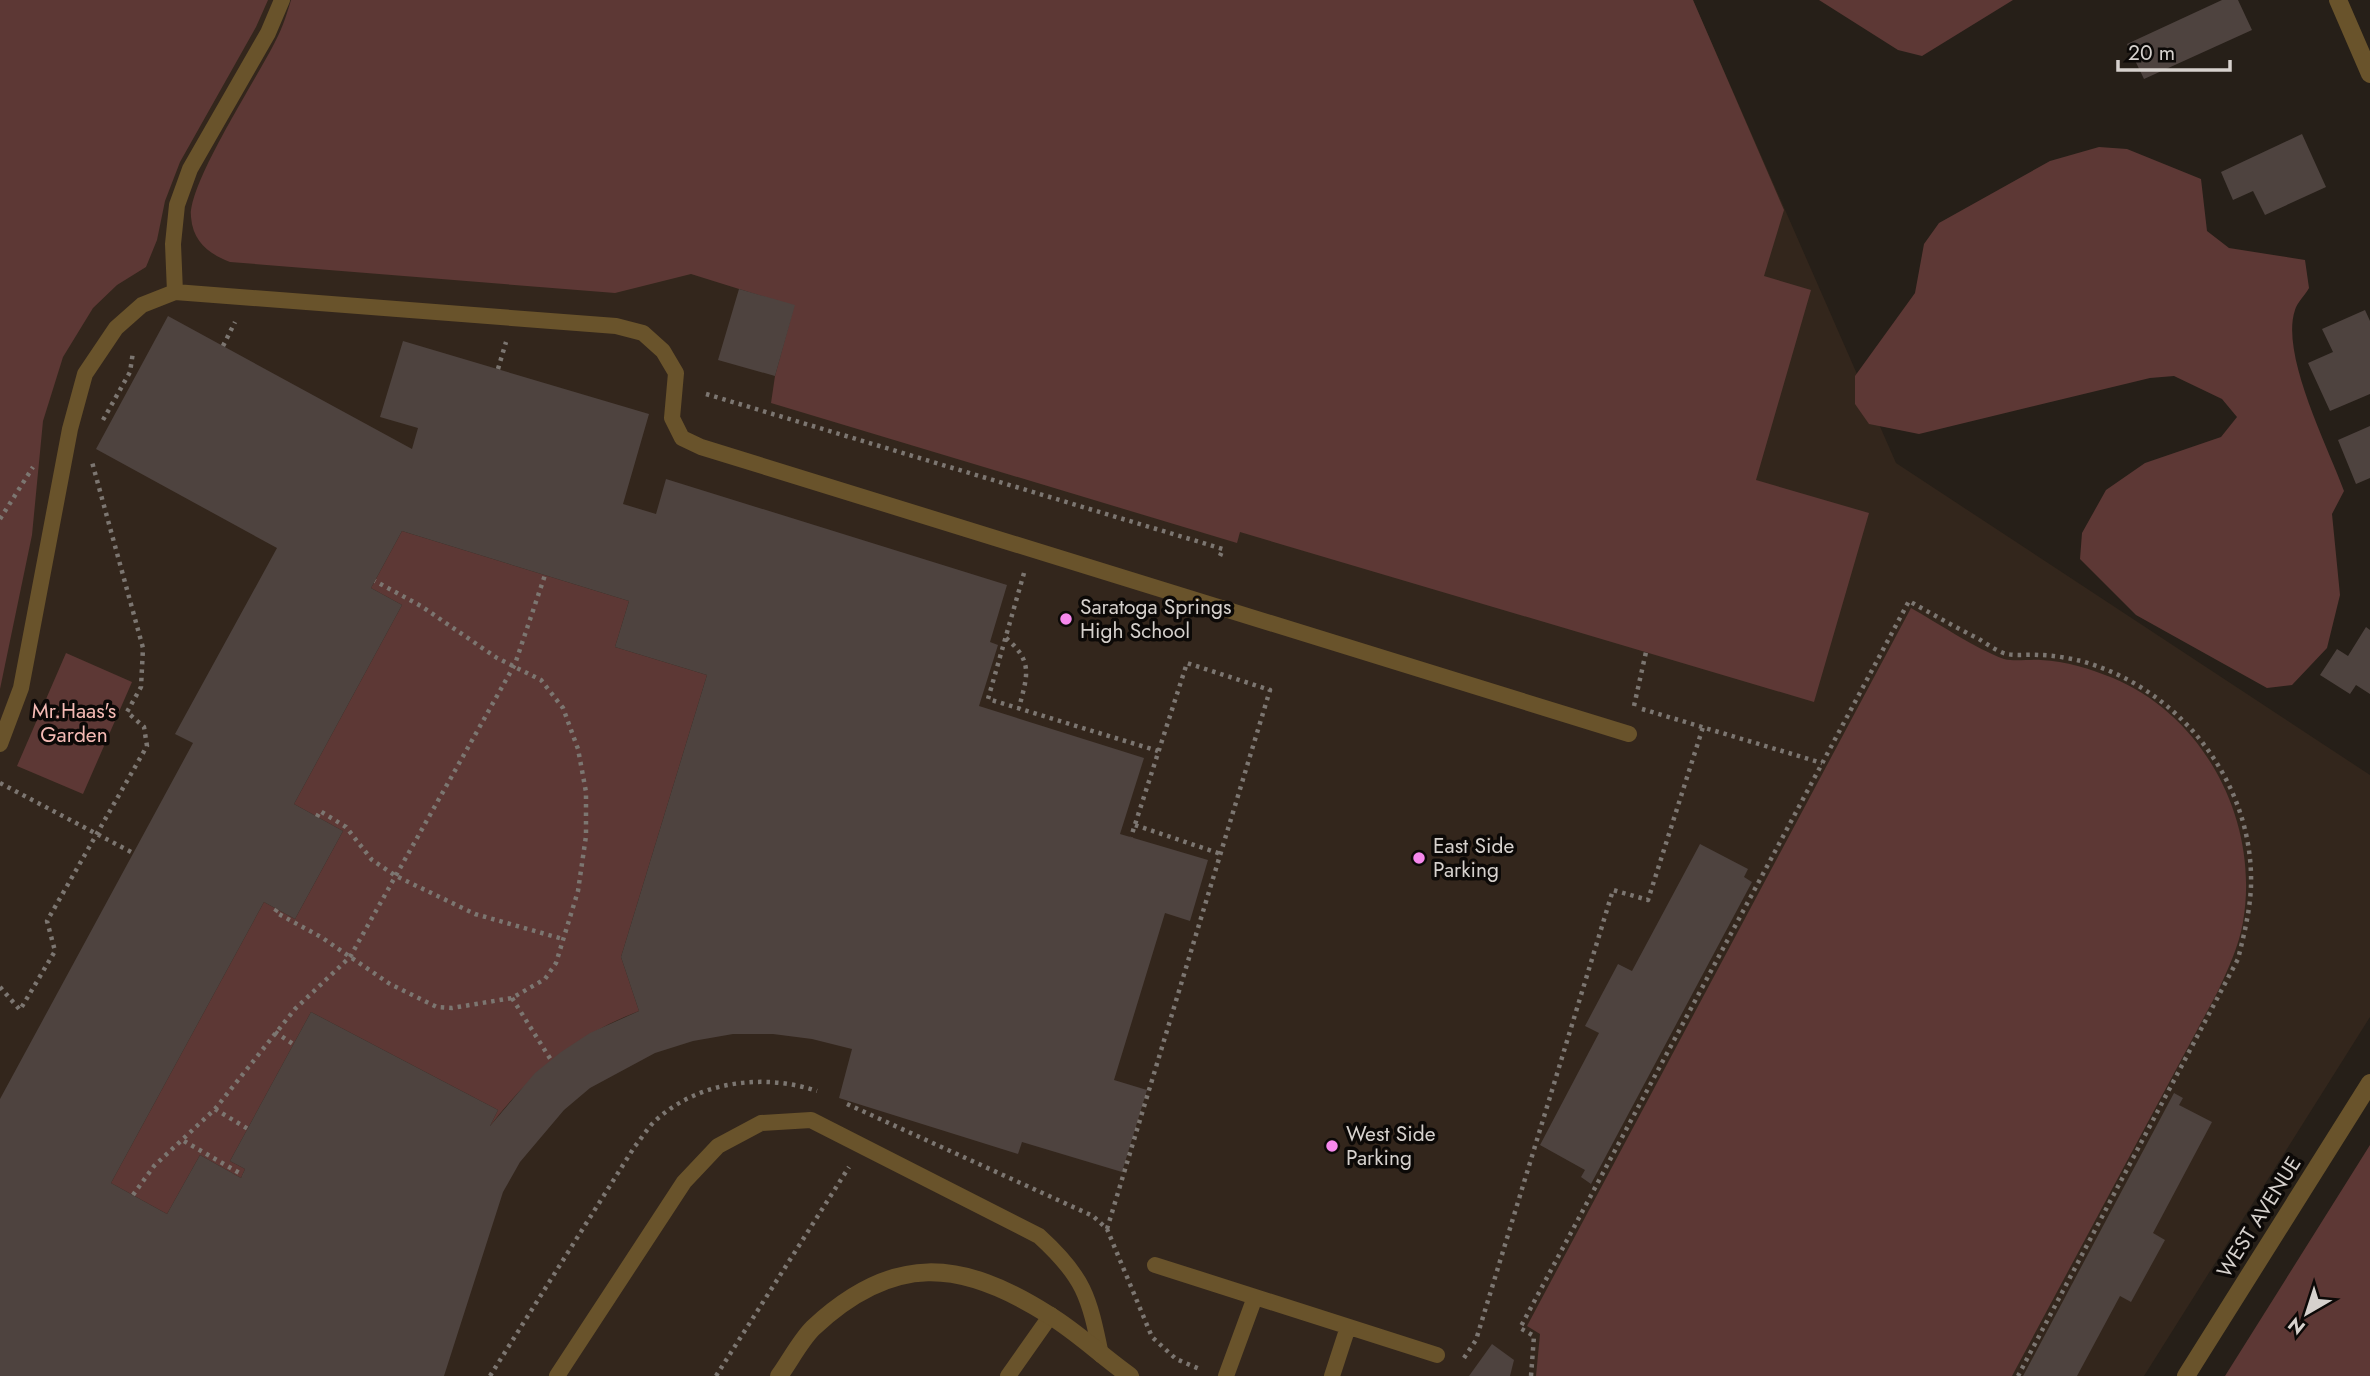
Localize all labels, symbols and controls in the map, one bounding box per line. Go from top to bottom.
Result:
scale bar [2118,28,2230,72]
text: 20 m [2128,38,2175,68]
place label: Saratoga Springs High School [1080,592,1231,646]
marker: Saratoga Springs High School [1058,611,1074,627]
park label: Mr.Haas's Garden [32,696,116,750]
place label: East Side Parking [1433,831,1514,885]
marker: East Side Parking [1411,850,1427,866]
place label: West Side Parking [1346,1119,1436,1173]
marker: West Side Parking [1324,1138,1340,1154]
street label: WEST AVENUE [2210,1151,2308,1283]
north arrow [2272,1278,2342,1348]
text: N [2282,1311,2311,1341]

